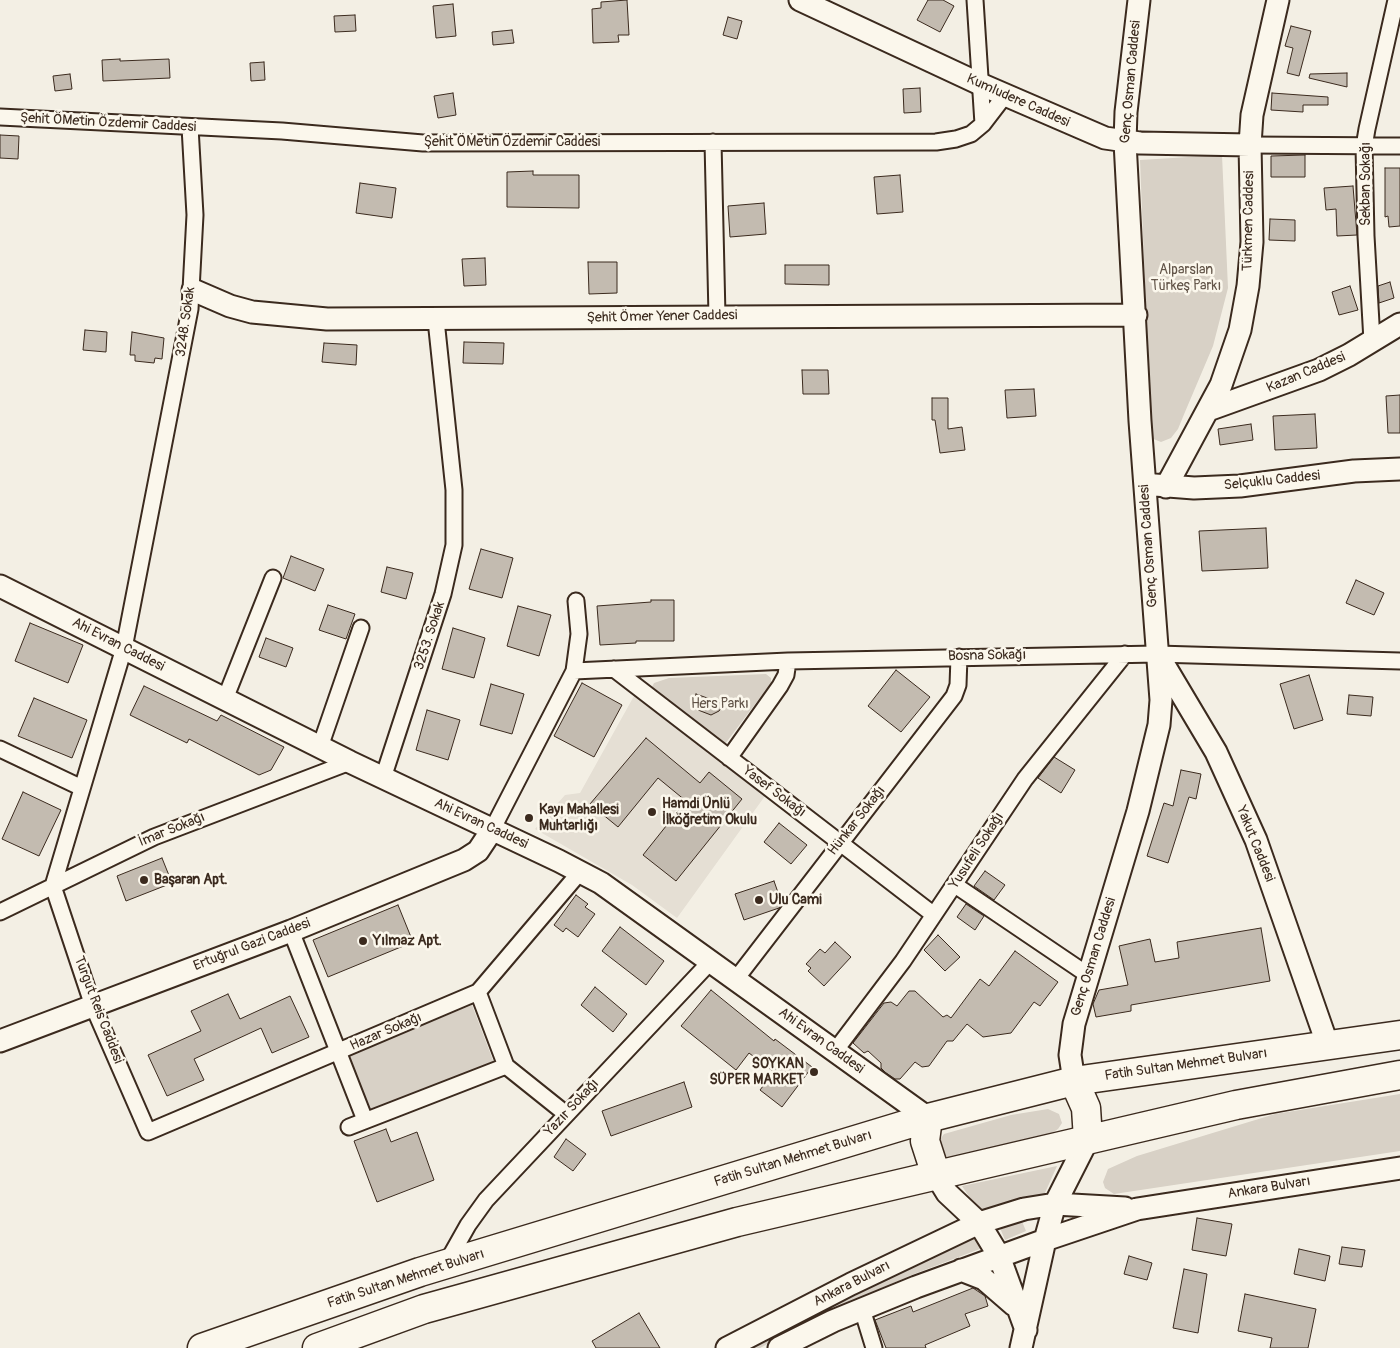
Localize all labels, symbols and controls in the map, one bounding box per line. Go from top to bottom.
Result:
street label: Genç Osman Caddesi [1117,20,1145,144]
street label: Kumludere Caddesi [964,71,1072,131]
street label: Şehit ÖMetin Özdemir Caddesi [19,110,197,136]
street label: Şehit ÖMetin Özdemir Caddesi [424,134,600,150]
street label: Sekban Sokağı [1358,142,1374,226]
street label: Türkmen Caddesi [1240,171,1258,271]
park label: Alparslan Türkeş Parkı [1151,262,1221,294]
street label: 3248. Sokak [173,286,199,358]
street label: Şehit Ömer Yener Caddesi [587,307,737,327]
street label: Kazan Caddesi [1264,349,1348,397]
street label: Selçuklu Caddesi [1223,468,1321,494]
street label: Genç Osman Caddesi [1136,484,1162,608]
street label: 3253. Sokak [411,600,449,672]
street label: Ahi Evran Caddesi [69,614,167,676]
street label: Bosna Sokağı [948,647,1026,665]
park label: Hers Parkı [691,696,749,712]
street label: Yasef Sokağı [739,763,809,821]
street label: Hünkar Sokağı [825,783,889,859]
street label: Ahi Evran Caddesi [431,795,531,853]
place label: Hamdi Ünlü İlköğretim Okulu [662,796,757,829]
place label: Kayı Mahallesi Muhtarlığı [539,802,619,834]
street label: Yakut Caddesi [1232,804,1278,884]
marker: Hamdi Ünlü İlköğretim Okulu [646,806,658,818]
street label: İmar Sokağı [136,809,208,851]
street label: Yusufeli Sokağı [946,810,1008,892]
marker: Kayı Mahallesi Muhtarlığı [523,812,535,824]
place label: Başaran Apt. [154,872,228,888]
marker: Başaran Apt. [138,874,150,886]
place label: Ulu Cami [769,892,822,908]
marker: Ulu Cami [753,894,765,906]
street label: Genç Osman Caddesi [1068,896,1120,1018]
street label: Ertuğrul Gazi Caddesi [191,915,313,975]
place label: Yılmaz Apt. [373,933,442,949]
marker: Yılmaz Apt. [357,935,369,947]
street label: Turgut Reis Caddesi [70,954,126,1066]
street label: Ahi Evran Caddesi [775,1004,867,1078]
street label: Hazar Sokağı [348,1009,424,1055]
street label: Fatih Sultan Mehmet Bulvarı [1104,1045,1268,1085]
place label: SOYKAN SÜPER MARKET [709,1056,804,1088]
marker: SOYKAN SÜPER MARKET [808,1066,820,1078]
street label: Yazır Sokağı [541,1076,603,1140]
street label: Fatih Sultan Mehmet Bulvarı [712,1127,874,1191]
street label: Ankara Bulvarı [1226,1173,1312,1203]
street label: Fatih Sultan Mehmet Bulvarı [325,1246,487,1312]
street label: Ankara Bulvarı [811,1257,893,1311]

